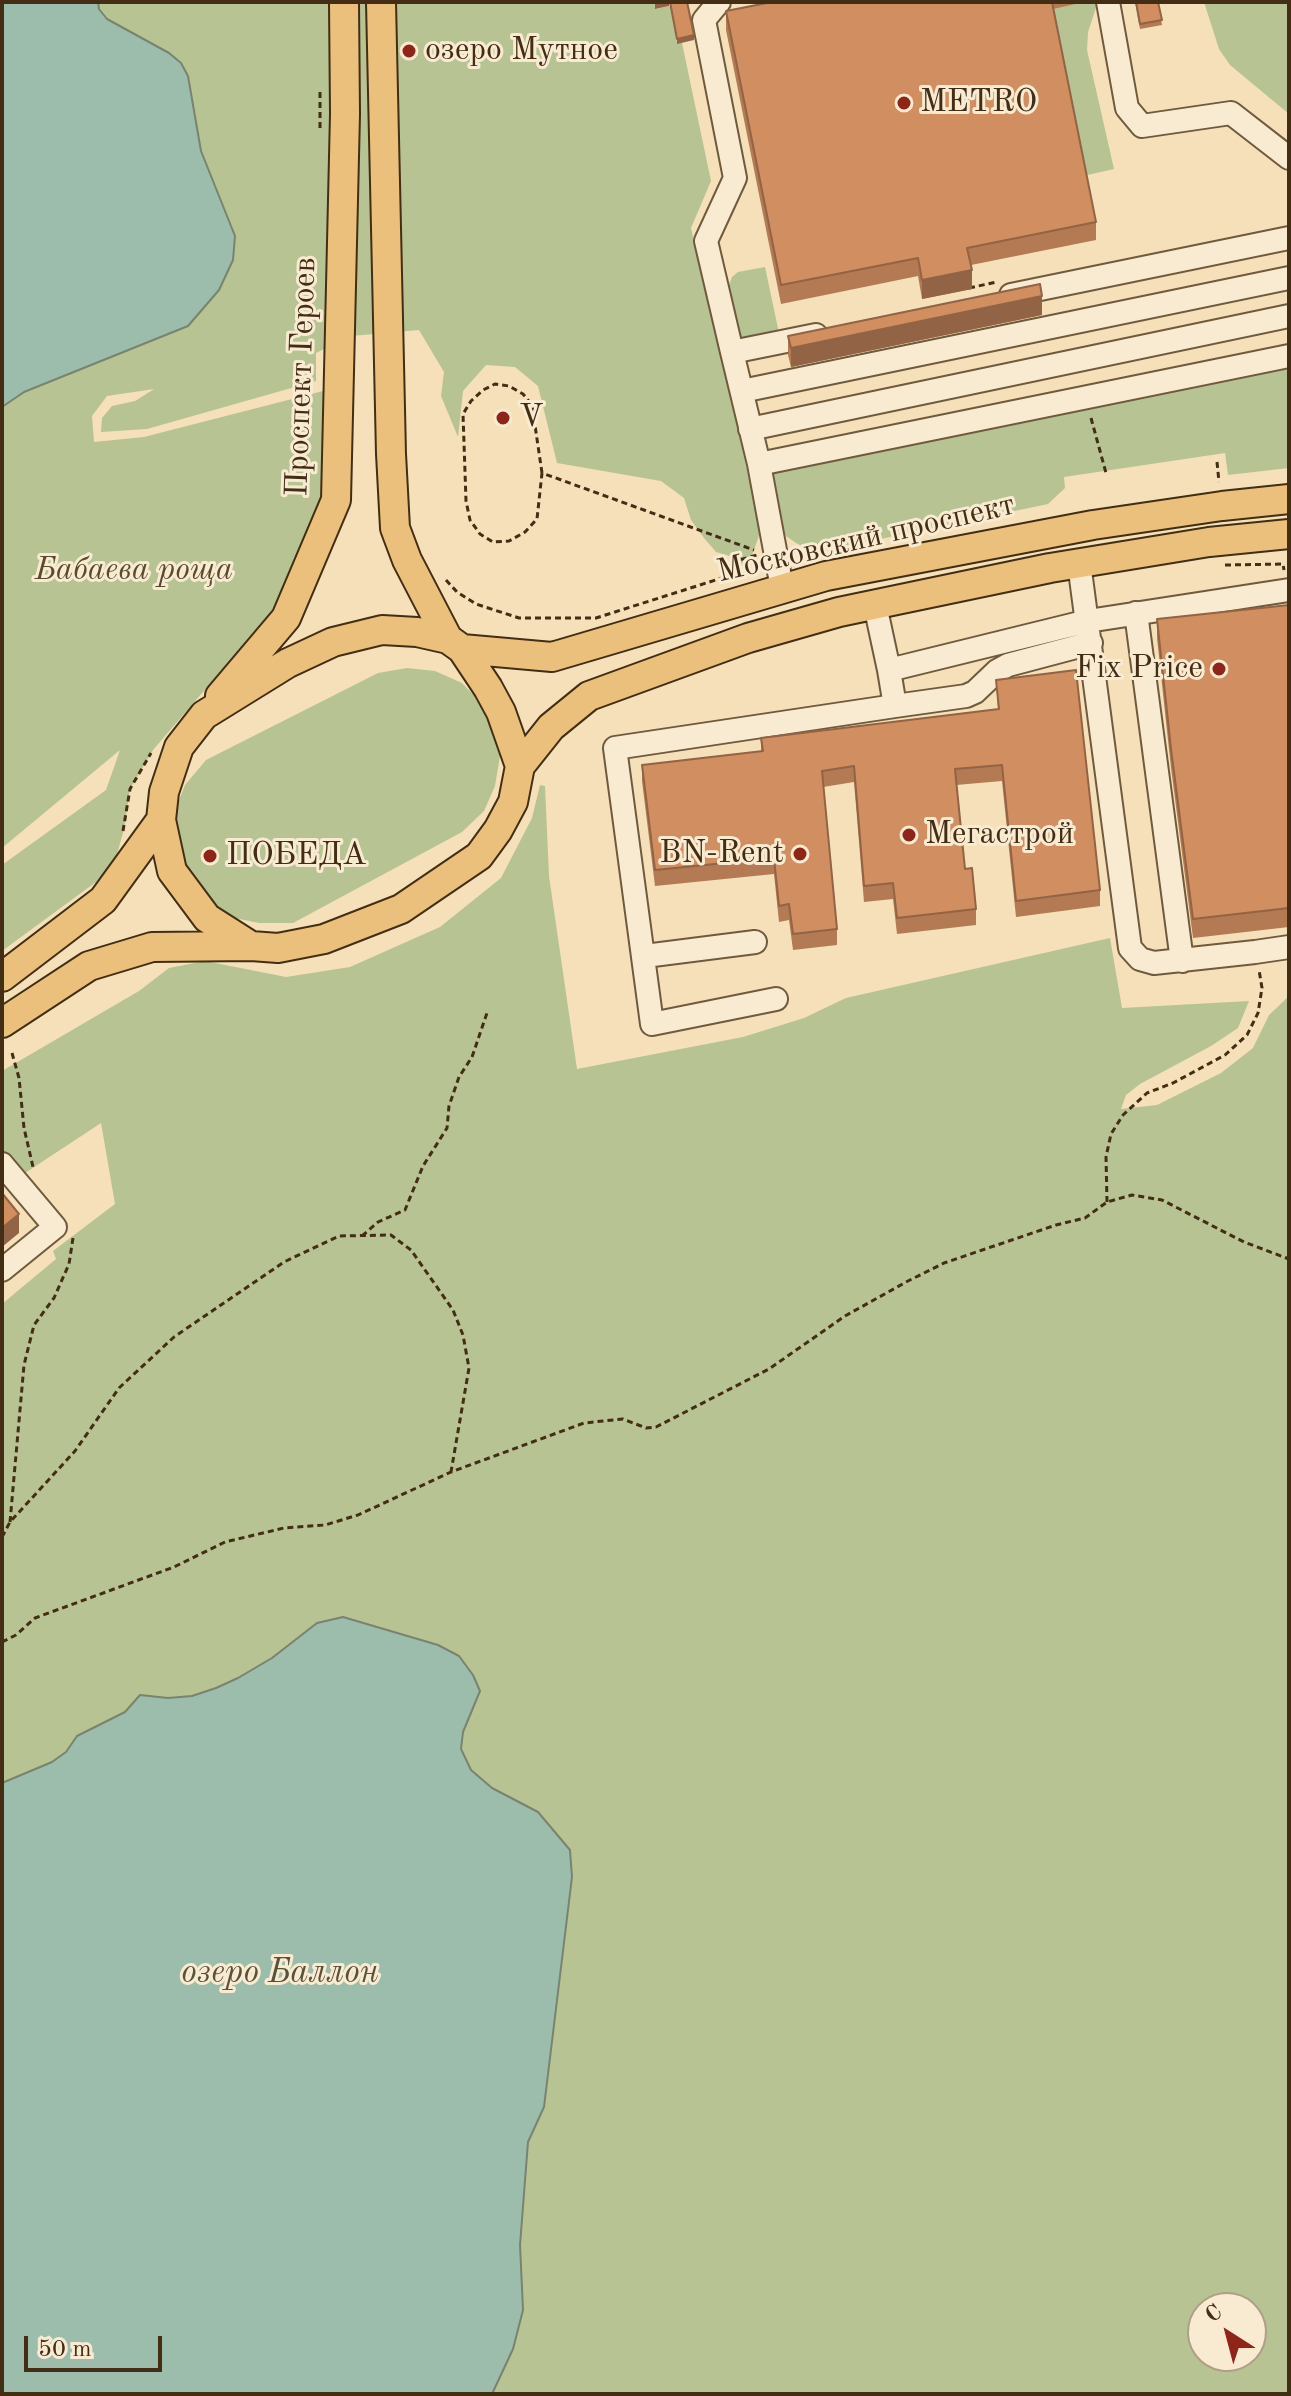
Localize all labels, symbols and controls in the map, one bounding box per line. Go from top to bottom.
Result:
place label: озеро Мутное [425,32,618,70]
marker: озеро Мутное [400,42,418,60]
place label: METRO [920,84,1037,122]
marker: METRO [895,94,913,112]
street label: Проспект Героев [279,257,325,497]
place label: V [519,399,544,437]
marker: V [494,409,512,427]
street label: Московский проспект [713,486,1019,592]
park label: Бабаева роща [35,552,233,590]
place label: Fix Price [1075,650,1203,688]
marker: Fix Price [1210,660,1228,678]
place label: Мегастрой [925,816,1074,854]
marker: Мегастрой [900,826,918,844]
place label: BN-Rent [659,835,784,873]
place label: ПОБЕДА [226,837,366,875]
marker: BN-Rent [791,845,809,863]
marker: ПОБЕДА [201,847,219,865]
water label: озеро Баллон [181,1953,379,1993]
north arrow [1187,2292,1267,2372]
text: С [1202,2301,1226,2327]
scale bar [28,2320,166,2370]
text: 50 m [38,2338,92,2362]

